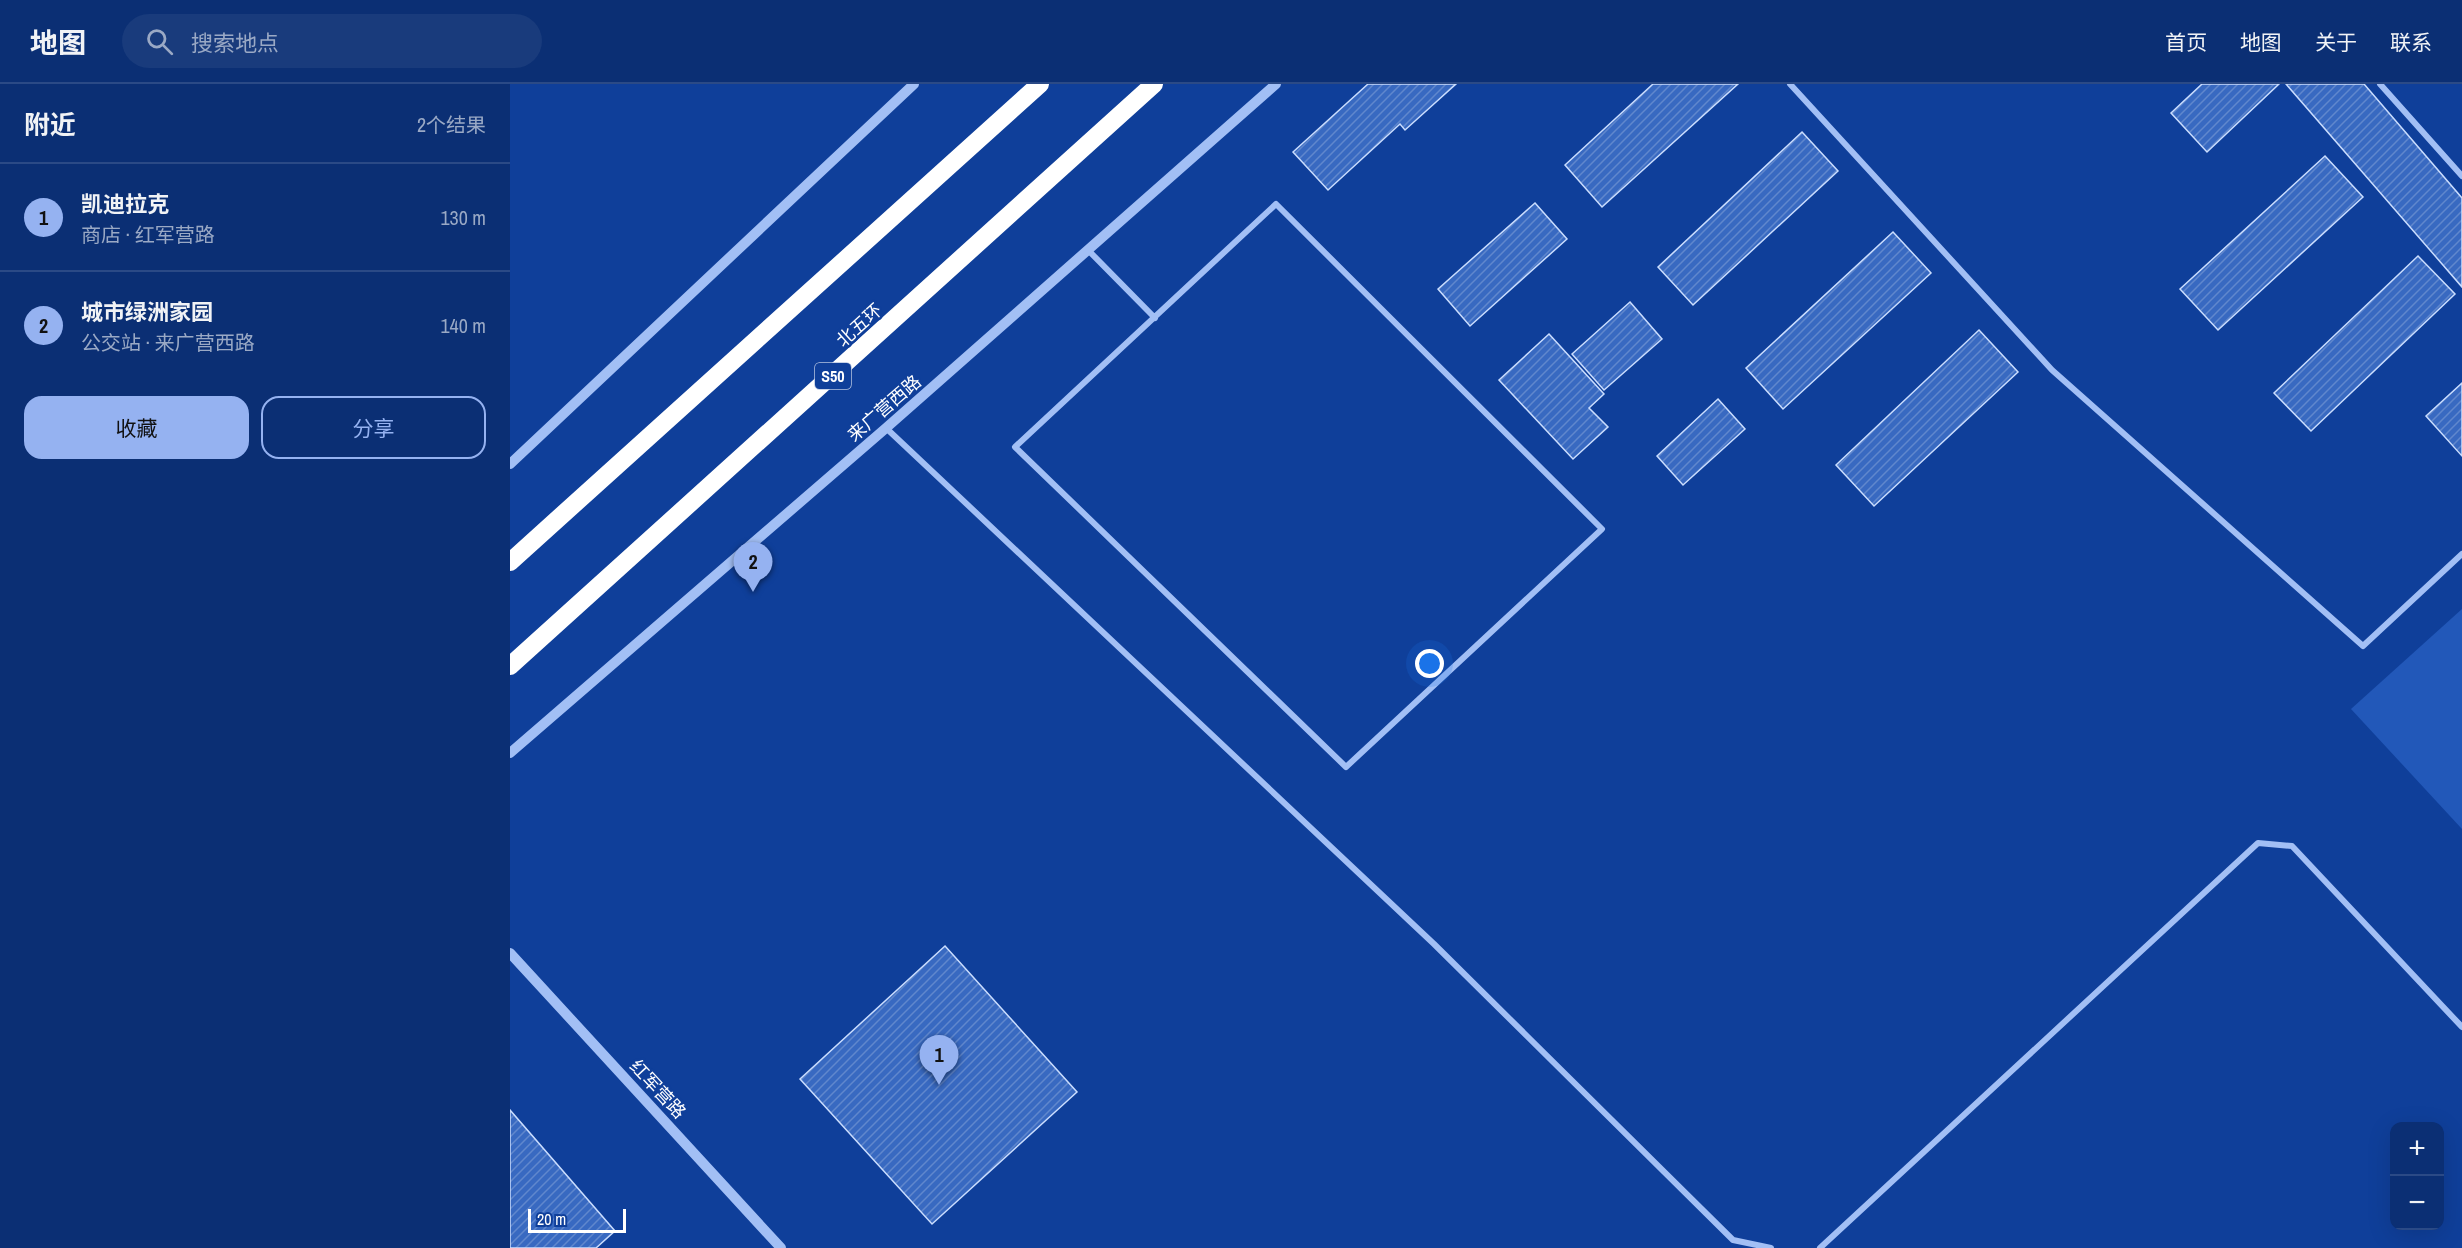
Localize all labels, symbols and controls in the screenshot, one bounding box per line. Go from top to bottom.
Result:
search box [122,14,542,68]
text: 地图 [30,24,86,62]
icon: search [143,25,176,58]
text: 搜索地点 [191,28,279,58]
text: 首页 [2165,28,2207,57]
text: 地图 [2240,28,2282,57]
text: 关于 [2315,28,2357,57]
text: 联系 [2390,28,2432,57]
text: 附近 [24,107,76,142]
text: 2个结果 [417,111,486,138]
text: 凯迪拉克 [81,189,169,219]
text: 1 [39,204,48,231]
text: 130 m [440,204,486,231]
text: 商店 · 红军营路 [81,221,215,248]
text: 城市绿洲家园 [81,297,213,327]
street label: 北五环 [831,298,887,352]
text: 2 [39,312,48,339]
text: 140 m [440,312,486,339]
text: 公交站 · 来广营西路 [81,329,255,356]
road number: S50 [815,363,851,389]
street label: 来广营西路 [842,369,926,447]
button: 收藏 [24,396,249,459]
button: 分享 [261,396,486,459]
pin: 2 [734,542,772,592]
your location [1415,649,1444,678]
pin: 1 [920,1036,958,1085]
street label: 红军营路 [624,1054,692,1124]
map controls [2390,1122,2444,1230]
button: + [2390,1122,2444,1176]
button: − [2390,1176,2444,1230]
scale bar [528,1206,626,1234]
text: 20 m [537,1208,566,1230]

